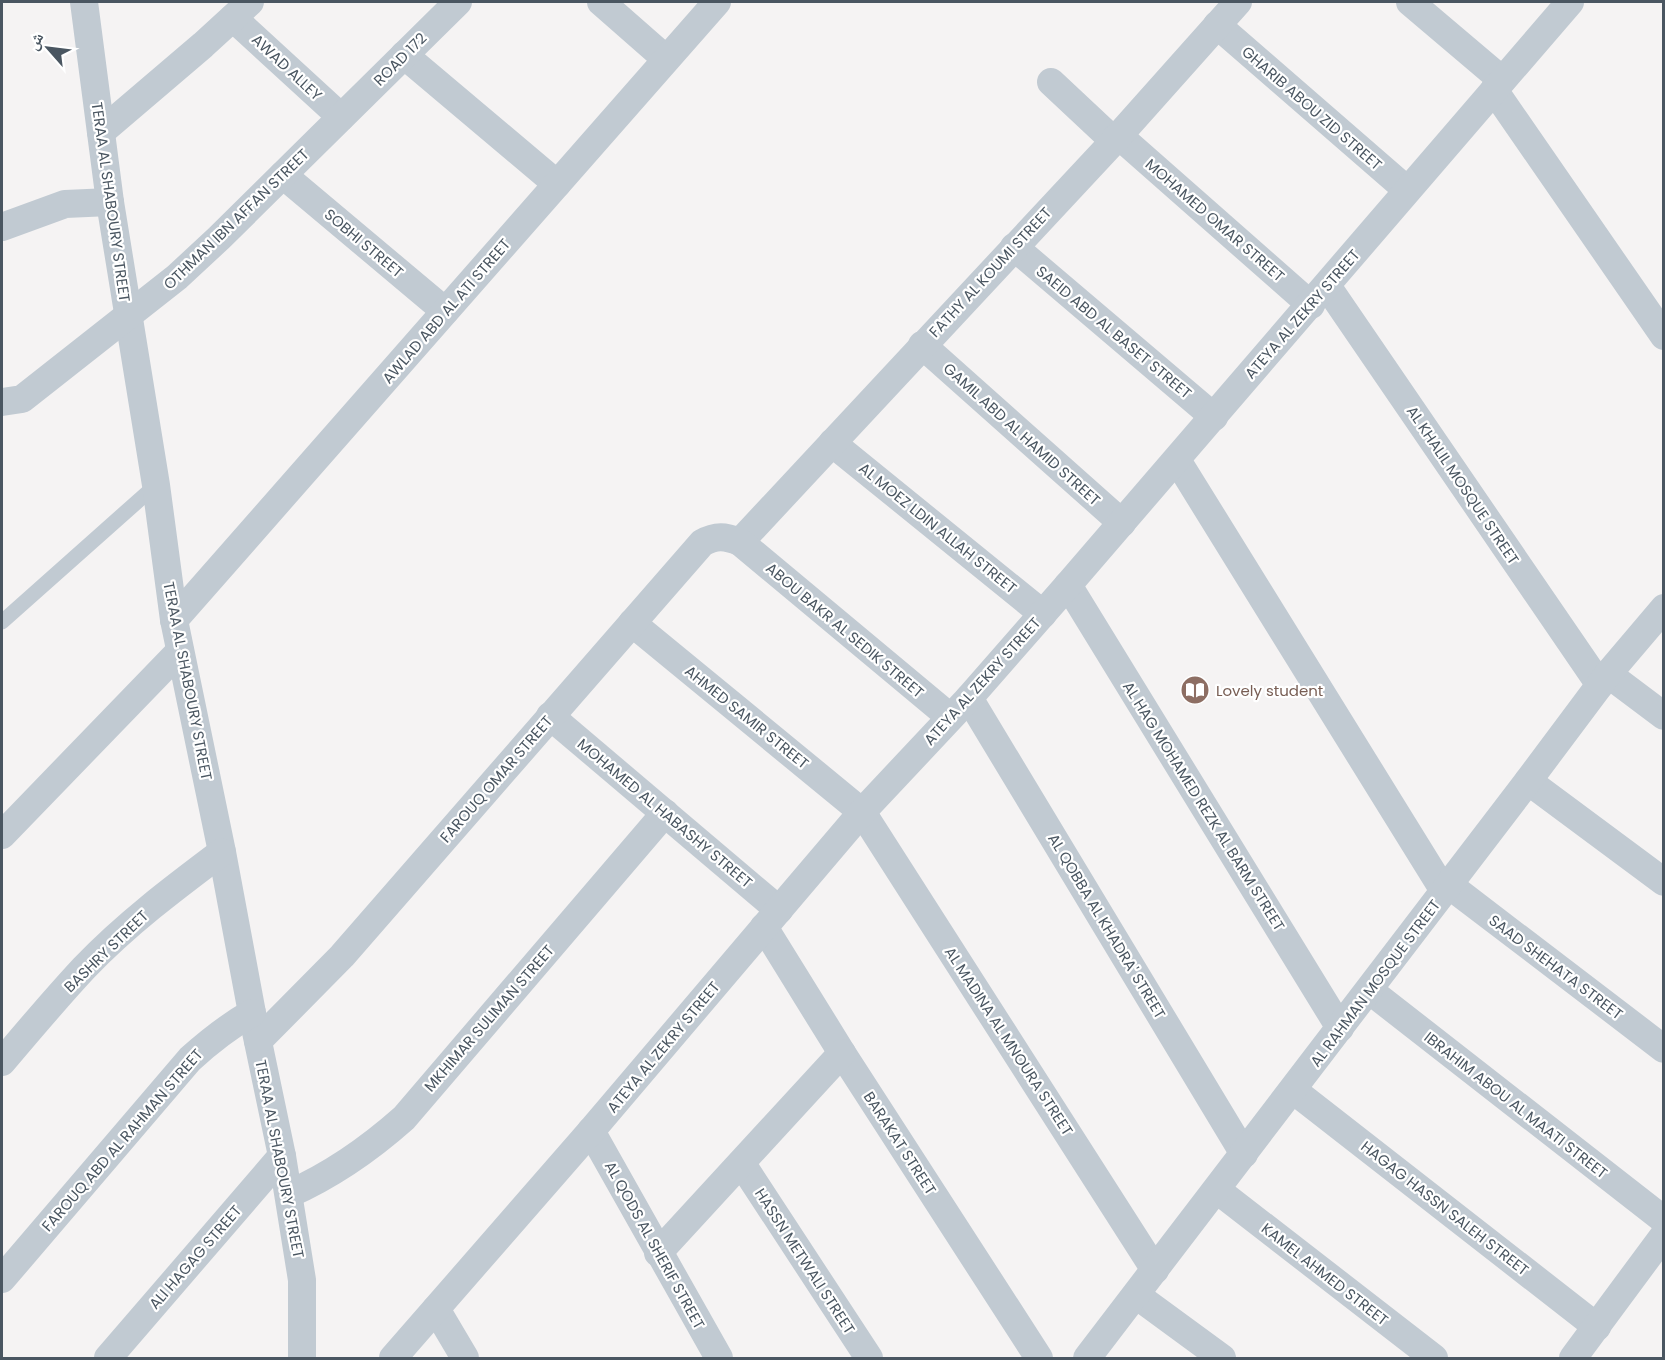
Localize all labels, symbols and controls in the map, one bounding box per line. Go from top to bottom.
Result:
north arrow [18,18,78,78]
text: ش [21,28,49,54]
street label: ROAD 172 [369,28,431,90]
street label: AWAD ALLEY [247,29,327,105]
street label: GHARIB ABOU ZID STREET [1237,41,1387,175]
street label: TERAA AL SHABOURY STREET [87,101,135,303]
street label: OTHMAN IBN AFFAN STREET [159,144,313,294]
street label: MOHAMED OMAR STREET [1141,154,1289,286]
street label: FATHY AL KOUMI STREET [924,202,1056,342]
street label: SOBHI STREET [320,204,408,282]
street label: AWLAD ABD AL ATI STREET [377,234,515,388]
street label: ATEYA AL ZEKRY STREET [1240,245,1364,383]
street label: SAEID ABD AL BASET STREET [1032,261,1196,403]
street label: GAMIL ABD AL HAMID STREET [939,358,1105,510]
street label: AL KHALIL MOSQUE STREET [1402,401,1524,569]
street label: AL MOEZ LDIN ALLAH STREET [855,458,1021,598]
street label: ABOU BAKR AL SEDIK STREET [761,557,929,703]
street label: TERAA AL SHABOURY STREET [158,580,218,782]
street label: ATEYA AL ZEKRY STREET [919,612,1045,750]
street label: AHMED SAMIR STREET [681,660,813,774]
library icon: Lovely student [1179,674,1211,706]
street label: AL HAG MOHAMED REZK AL BARM STREET [1118,677,1290,935]
place label: Lovely student [1216,680,1323,701]
street label: FAROUQ OMAR STREET [435,711,557,847]
street label: MOHAMED AL HABASHY STREET [573,734,757,892]
street label: AL QOBBA AL KHADRA' STREET [1043,829,1171,1023]
street label: AL RAHMAN MOSQUE STREET [1305,895,1445,1071]
street label: BASHRY STREET [59,905,153,997]
street label: SAAD SHEHATA STREET [1485,910,1627,1024]
street label: MKHIMAR SULIMAN STREET [419,940,559,1096]
street label: AL MADINA AL MNOURA STREET [940,942,1078,1140]
street label: ATEYA AL ZEKRY STREET [602,977,724,1117]
street label: IBRAHIM ABOU AL MAATI STREET [1420,1027,1612,1183]
street label: FAROUQ ABD AL RAHMAN STREET [37,1044,207,1236]
street label: TERAA AL SHABOURY STREET [250,1058,310,1260]
street label: BARAKAT STREET [859,1087,941,1199]
street label: HAGAG HASSN SALEH STREET [1357,1136,1533,1280]
street label: AL QODS AL SHERIF STREET [600,1157,710,1333]
street label: HASSN METWALI STREET [750,1184,860,1338]
street label: ALI HAGAG STREET [144,1200,246,1314]
street label: KAMEL AHMED STREET [1257,1218,1393,1330]

